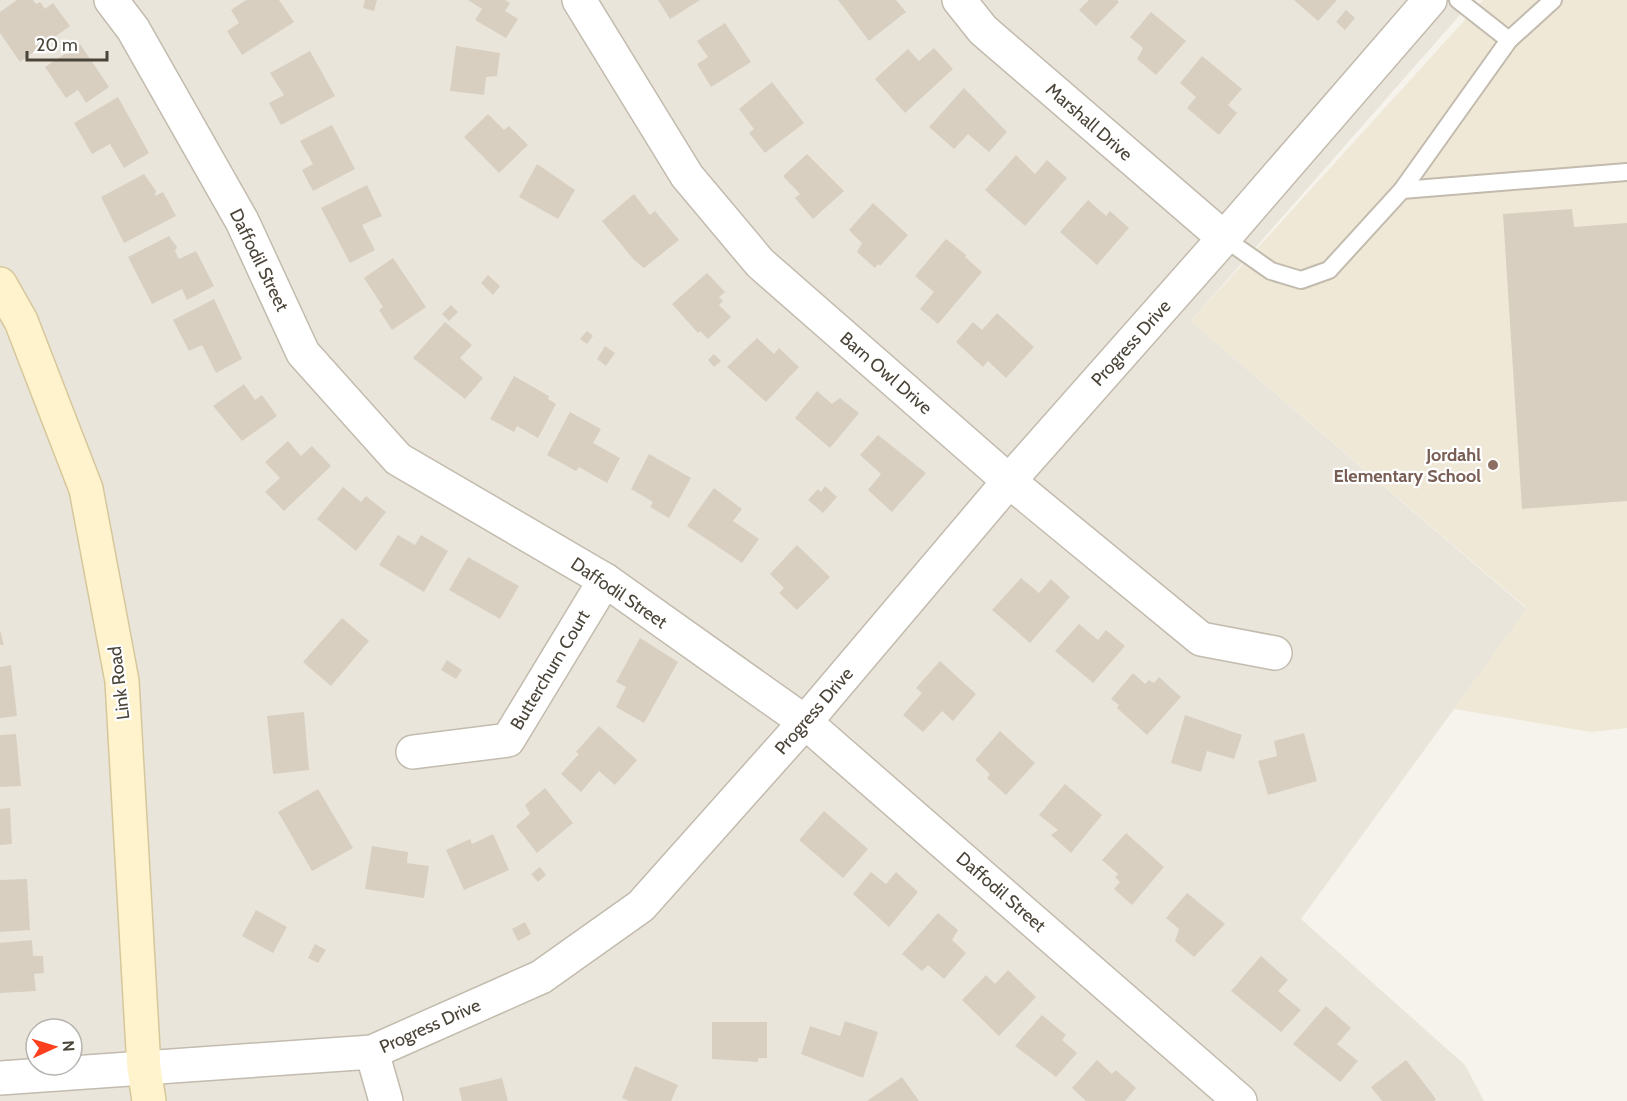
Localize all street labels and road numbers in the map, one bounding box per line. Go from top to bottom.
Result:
street label: Marshall Drive [1041,78,1137,166]
street label: Daffodil Street [225,205,293,315]
street label: Progress Drive [1087,295,1175,391]
street label: Barn Owl Drive [835,327,937,419]
street label: Daffodil Street [567,553,671,633]
street label: Butterchurn Court [506,606,594,734]
street label: Link Road [104,645,134,721]
street label: Progress Drive [770,663,858,759]
street label: Daffodil Street [952,847,1050,937]
street label: Progress Drive [376,994,484,1058]

